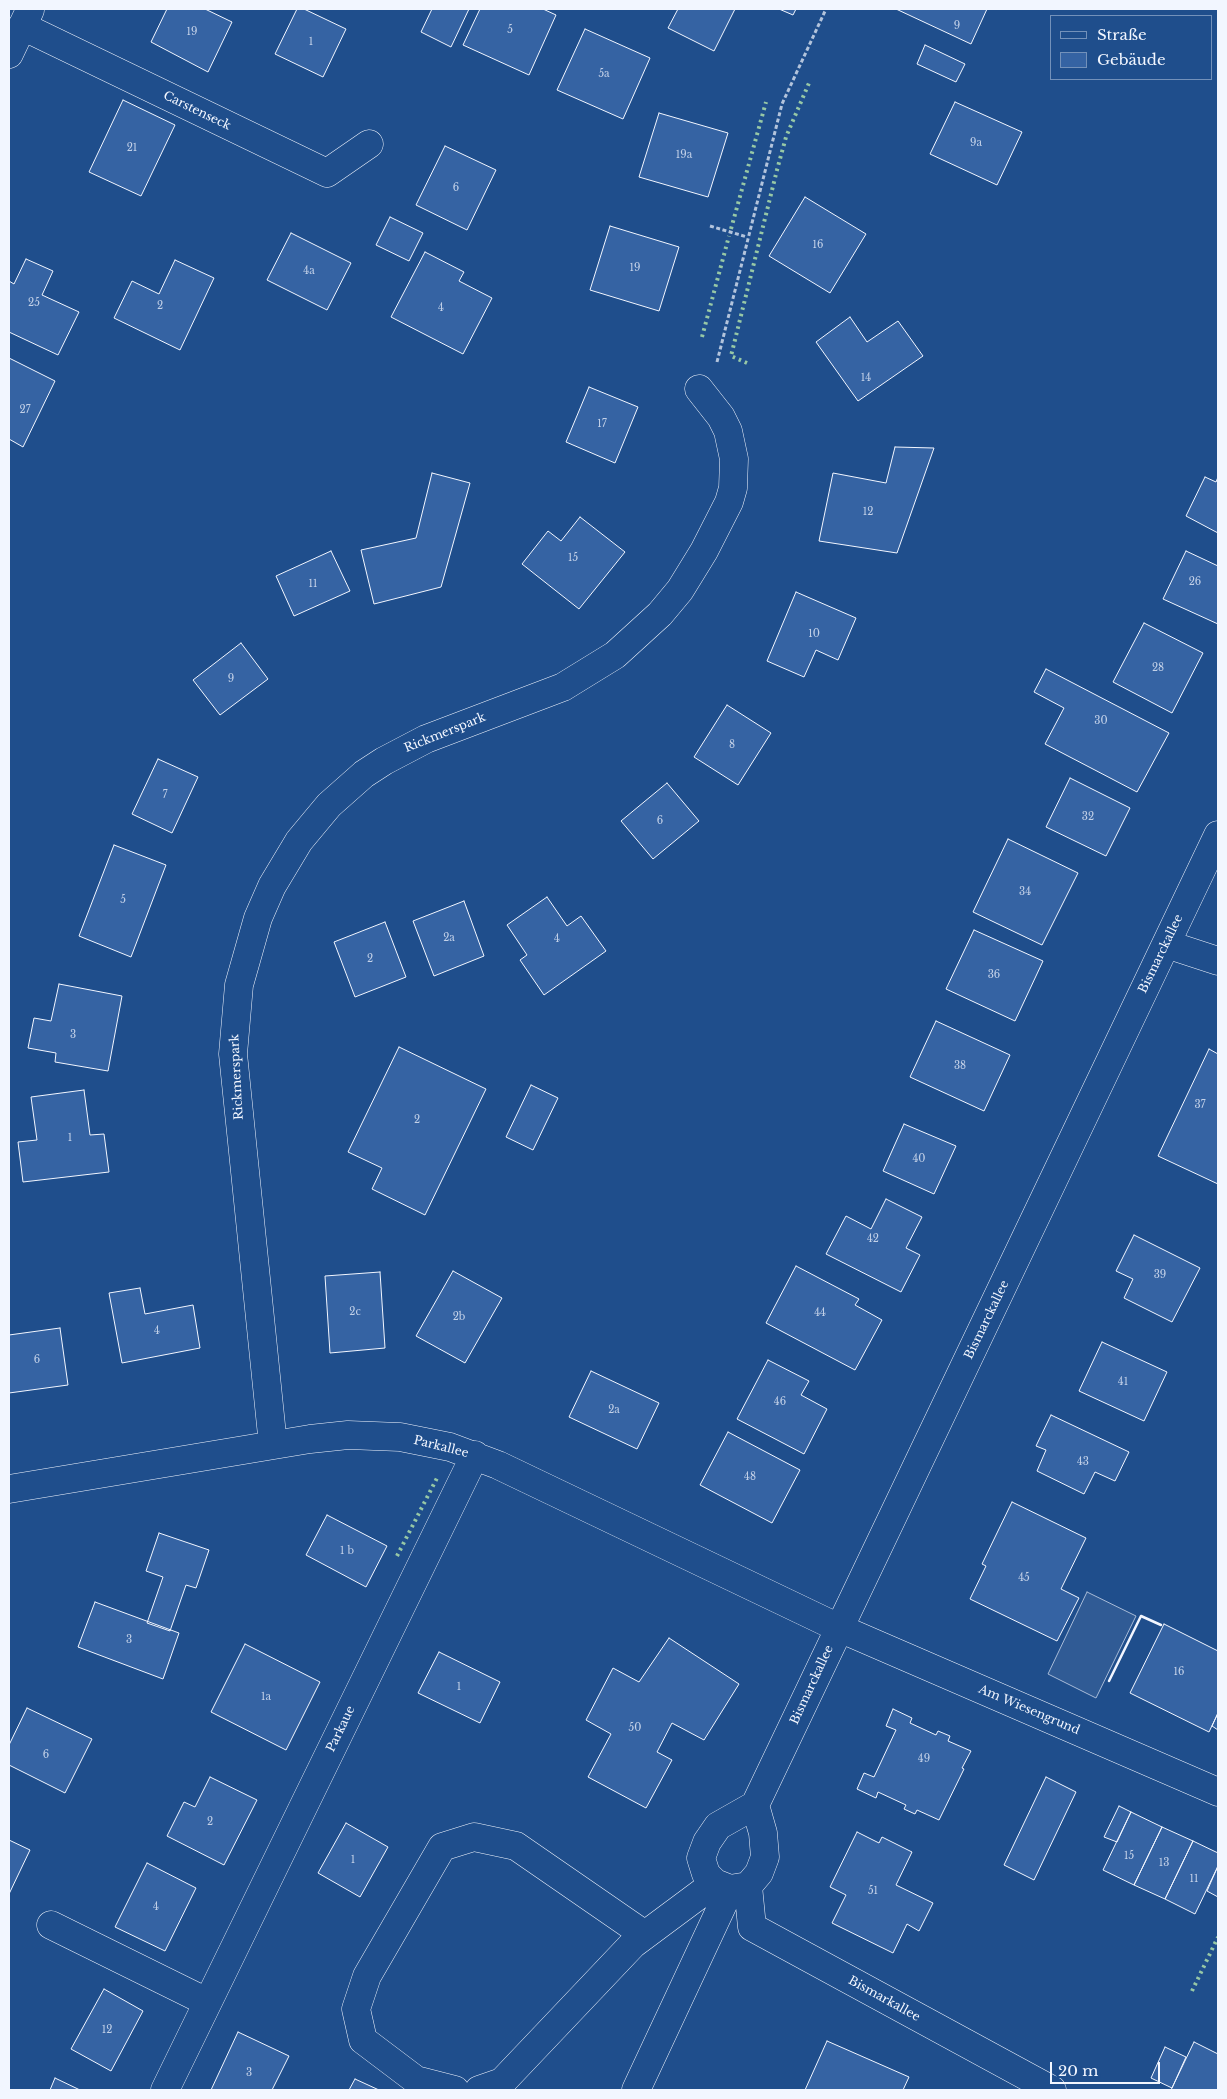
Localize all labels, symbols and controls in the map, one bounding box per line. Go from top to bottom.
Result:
legend [1050,15,1212,80]
house number: 9 [954,20,960,32]
house number: 5 [507,24,513,36]
text: Straße [1097,25,1147,44]
house number: 19 [187,26,197,38]
house number: 1 [309,36,313,48]
text: Gebäude [1097,50,1166,69]
house number: 5a [598,68,610,80]
street label: Carstenseck [161,88,233,134]
house number: 9a [970,137,982,149]
house number: 21 [127,142,137,154]
house number: 19a [676,149,692,161]
house number: 6 [453,182,459,194]
house number: 16 [813,239,823,251]
house number: 19 [630,262,640,274]
house number: 4a [303,265,315,277]
house number: 25 [28,297,40,309]
house number: 2 [157,300,163,312]
house number: 4 [438,302,444,314]
house number: 14 [861,372,871,384]
house number: 27 [19,404,31,416]
house number: 17 [597,418,607,430]
house number: 12 [863,506,873,518]
house number: 15 [568,552,578,564]
house number: 26 [1189,576,1201,588]
house number: 11 [309,578,317,590]
house number: 10 [808,628,820,640]
house number: 28 [1152,662,1164,674]
house number: 9 [228,673,234,685]
street label: Rickmerspark [402,710,488,756]
house number: 30 [1094,715,1108,727]
house number: 8 [729,739,735,751]
house number: 7 [162,789,168,801]
house number: 32 [1082,811,1094,823]
house number: 6 [657,815,663,827]
house number: 34 [1019,886,1031,898]
house number: 5 [120,894,126,906]
street label: Bismarckallee [1136,912,1186,996]
house number: 2a [443,932,455,944]
house number: 4 [554,933,560,945]
house number: 2 [367,953,373,965]
house number: 36 [988,969,1000,981]
house number: 3 [70,1029,76,1041]
street label: Rickmerspark [228,1034,246,1120]
house number: 38 [954,1060,966,1072]
house number: 37 [1194,1099,1206,1111]
house number: 2 [414,1114,420,1126]
house number: 1 [68,1132,72,1144]
house number: 40 [913,1153,925,1165]
house number: 42 [867,1233,879,1245]
house number: 39 [1154,1269,1166,1281]
street label: Bismarckallee [962,1278,1012,1362]
house number: 2c [349,1306,361,1318]
house number: 44 [814,1307,826,1319]
house number: 2b [453,1311,465,1323]
house number: 4 [154,1325,160,1337]
house number: 6 [34,1354,40,1366]
house number: 41 [1118,1376,1128,1388]
house number: 46 [774,1396,786,1408]
house number: 2a [608,1404,620,1416]
street label: Parkallee [412,1433,470,1461]
house number: 43 [1077,1456,1089,1468]
house number: 48 [744,1471,756,1483]
house number: 1 b [340,1545,354,1557]
house number: 45 [1018,1572,1030,1584]
house number: 3 [126,1634,132,1646]
street label: Bismarckallee [787,1643,837,1727]
house number: 16 [1174,1666,1184,1678]
house number: 1 [457,1681,461,1693]
street label: Am Wiesengrund [976,1682,1082,1738]
house number: 1a [261,1691,271,1703]
street label: Parkaue [324,1704,358,1754]
house number: 50 [629,1722,641,1734]
house number: 6 [43,1749,49,1761]
house number: 49 [918,1753,930,1765]
house number: 2 [207,1816,213,1828]
house number: 15 [1124,1850,1134,1862]
house number: 1 [351,1854,355,1866]
house number: 13 [1159,1857,1169,1869]
house number: 11 [1190,1873,1198,1885]
house number: 51 [868,1885,878,1897]
house number: 4 [153,1901,159,1913]
street label: Bismarkallee [846,1973,922,2025]
house number: 12 [102,2024,112,2036]
scale bar [1052,2052,1162,2084]
text: 20 m [1058,2061,1098,2080]
house number: 3 [246,2067,252,2079]

